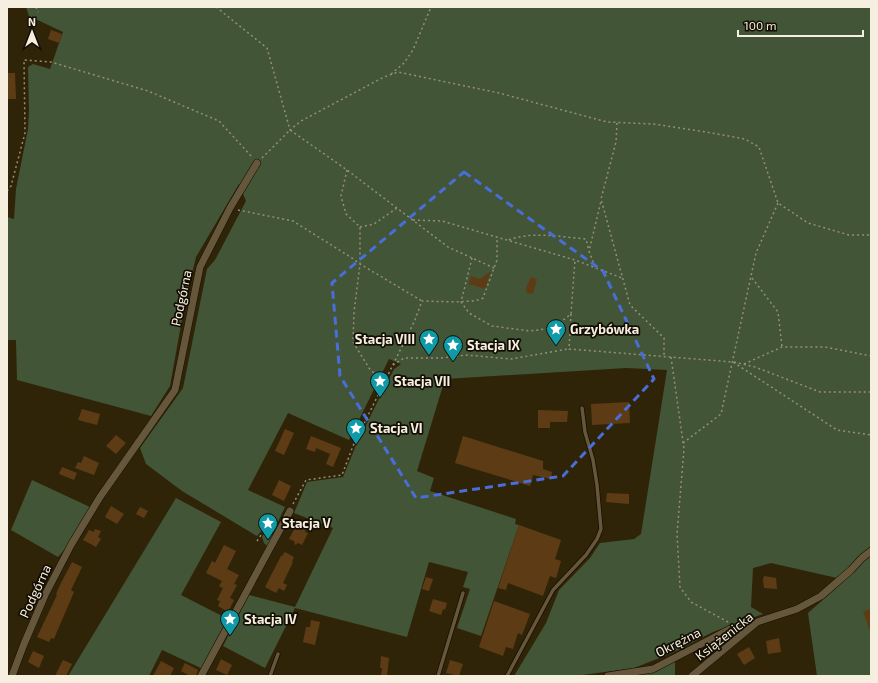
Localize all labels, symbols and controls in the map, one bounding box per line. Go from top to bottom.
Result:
north arrow [12,12,52,52]
scale bar [738,12,863,38]
text: N [28,15,36,28]
text: 100 m [744,18,776,32]
street label: Podgórna [167,268,195,328]
place icon: Grzybówka [545,318,567,346]
place label: Grzybówka [570,321,639,337]
place icon: Stacja VIII [418,328,440,356]
place label: Stacja VIII [355,331,415,347]
place icon: Stacja IX [442,334,464,362]
place label: Stacja IX [467,337,521,353]
place icon: Stacja VII [369,370,391,398]
place label: Stacja VII [394,373,450,389]
place icon: Stacja VI [345,417,367,445]
place label: Stacja VI [370,420,423,436]
place icon: Stacja V [257,512,279,540]
place label: Stacja V [282,515,331,531]
street label: Podgórna [16,562,54,620]
place icon: Stacja IV [219,608,241,636]
street label: Książenicka [692,608,756,664]
place label: Stacja IV [244,611,298,627]
street label: Okrężna [653,624,703,660]

